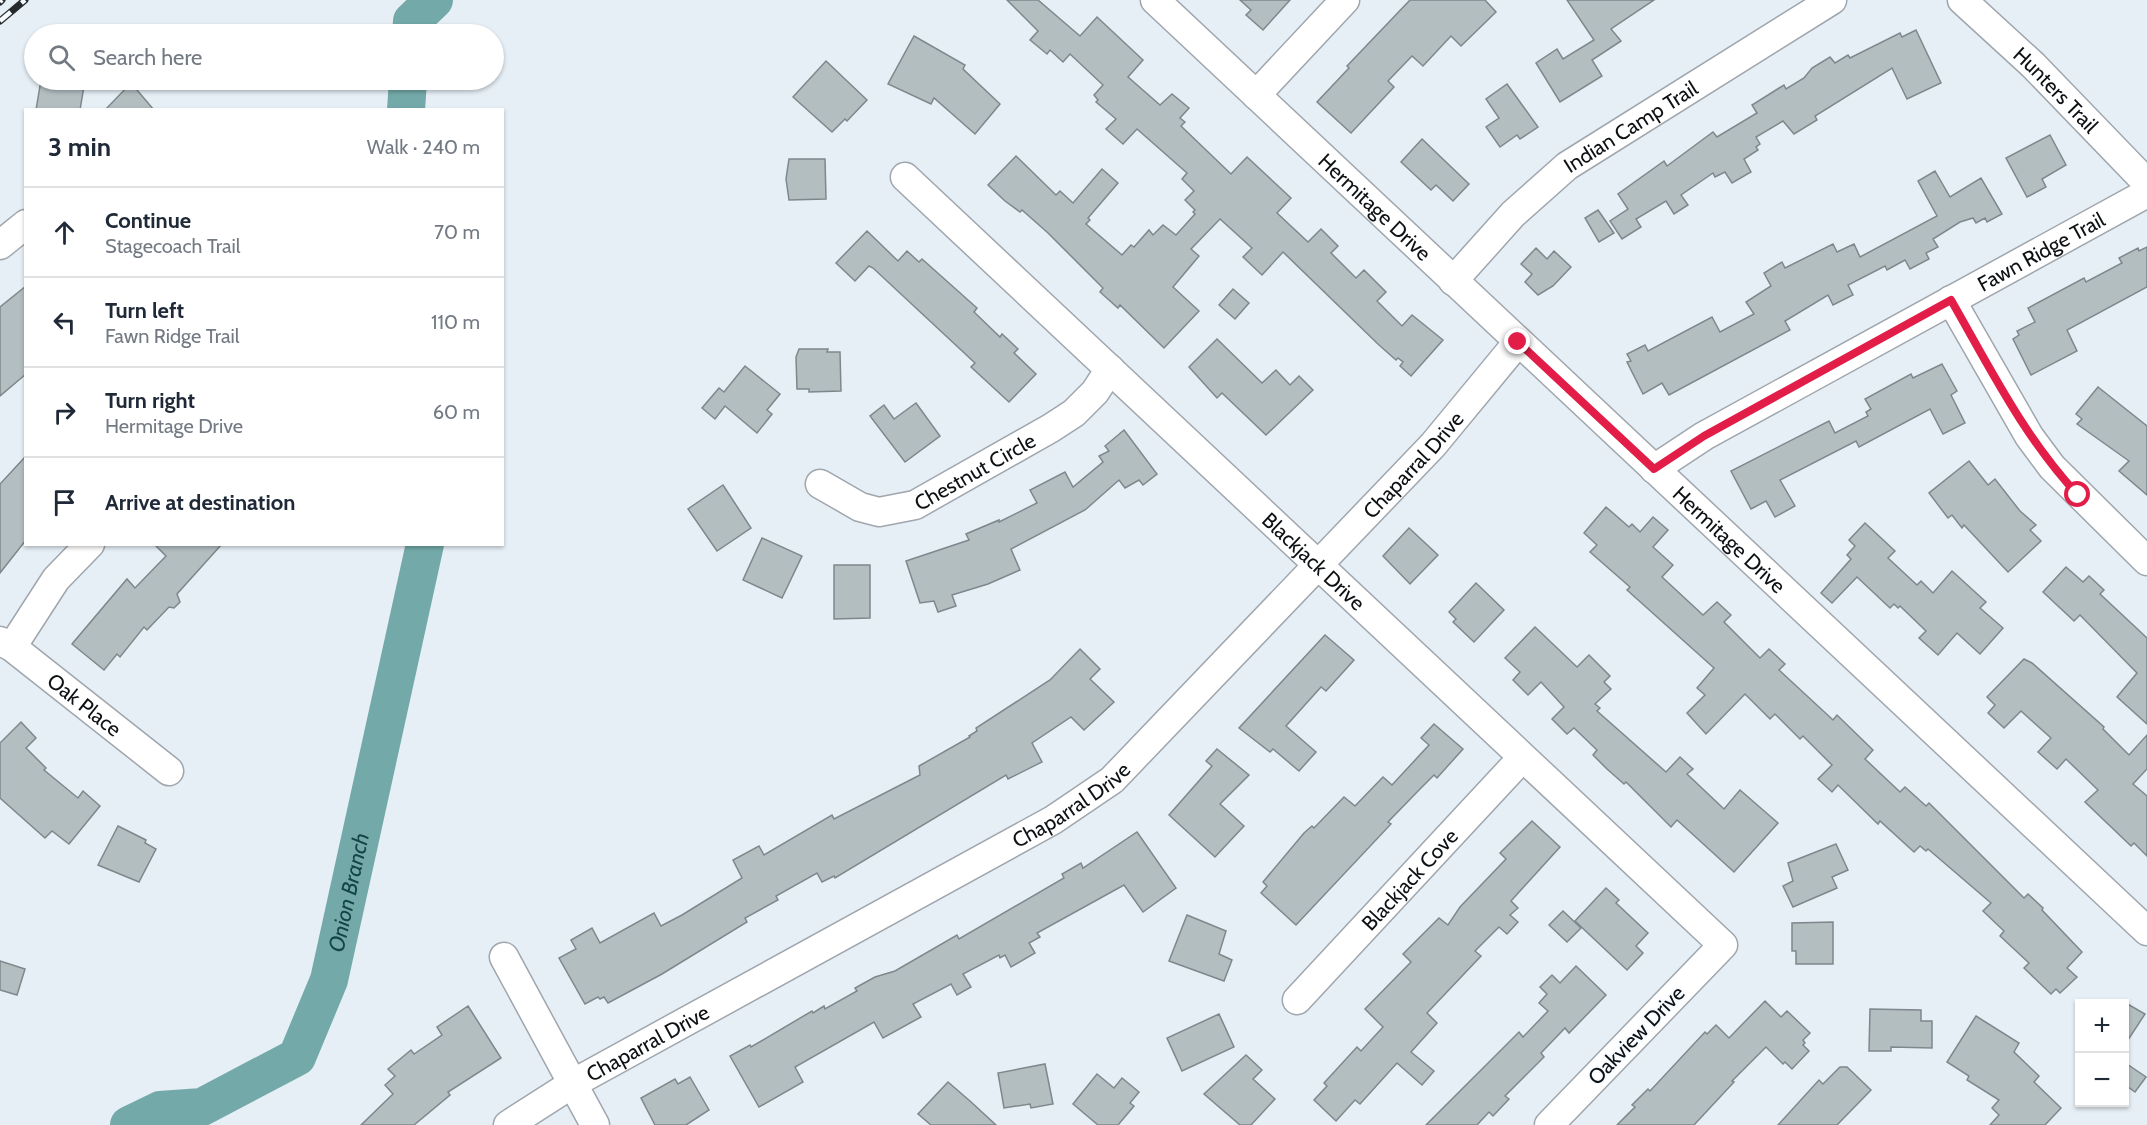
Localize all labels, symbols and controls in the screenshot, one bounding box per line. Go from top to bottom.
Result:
search box [24,24,504,90]
icon: search [45,41,78,74]
street label: Hunters Trail [2009,41,2104,138]
text: Search here [93,44,202,71]
street label: Indian Camp Trail [1559,75,1702,177]
text: 3 min [48,131,111,163]
text: Walk · 240 m [367,135,480,159]
street label: Hermitage Drive [1314,148,1437,266]
street label: Fawn Ridge Trail [1973,206,2109,296]
text: Continue [105,207,191,234]
icon: ahead [48,216,81,249]
text: 70 m [434,220,480,244]
text: Stagecoach Trail [105,234,241,258]
text: Turn left [105,297,184,324]
icon: left [48,306,81,339]
text: 110 m [431,310,480,334]
text: Fawn Ridge Trail [105,324,239,348]
route end [1504,328,1530,354]
text: Turn right [105,387,195,414]
icon: right [48,396,81,429]
text: 60 m [433,400,480,424]
street label: Chaparral Drive [1357,406,1468,523]
text: Hermitage Drive [105,414,243,438]
street label: Chestnut Circle [910,427,1040,515]
street label: Hermitage Drive [1668,480,1791,598]
route start [2064,481,2090,507]
icon: arrive [48,486,81,519]
text: Arrive at destination [105,489,295,516]
street label: Blackjack Drive [1257,507,1371,615]
street label: Oak Place [43,667,127,741]
street label: Chaparral Drive [1008,757,1135,853]
street label: Blackjack Cove [1356,823,1463,935]
water label: Onion Branch [322,830,375,954]
street label: Oakview Drive [1583,980,1690,1090]
street label: Chaparral Drive [582,999,713,1086]
map controls [2075,999,2129,1107]
button: + [2075,999,2129,1053]
button: − [2075,1053,2129,1107]

